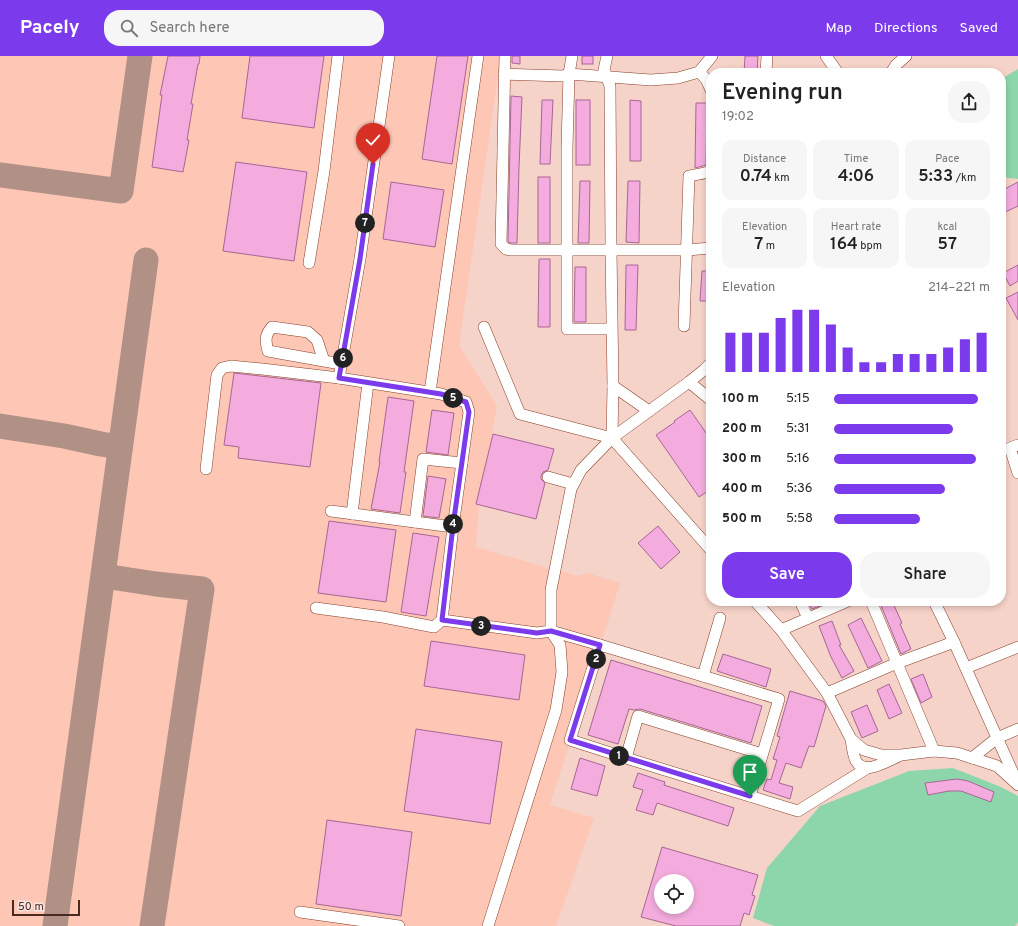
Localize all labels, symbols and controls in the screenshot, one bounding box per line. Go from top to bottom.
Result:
search box [104,10,384,46]
text: Pacely [20,16,80,40]
icon: search [118,17,140,39]
text: Search here [150,19,230,38]
text: Map [826,20,852,37]
text: Directions [874,20,938,37]
text: Saved [960,20,998,37]
text: Evening run [722,80,843,107]
button: share [948,81,990,123]
text: 19:02 [722,109,754,125]
pin [356,123,390,164]
icon: check [362,129,384,151]
text: Distance [743,152,786,166]
text: Time [844,152,868,166]
text: Pace [935,152,959,166]
text: 0.74 [740,166,772,188]
text: 4:06 [838,166,874,188]
text: 5:33 [918,166,953,188]
text: km [772,171,790,185]
text: /km [953,171,976,185]
pin: 7 [355,213,375,233]
text: 7 [362,216,368,230]
text: Elevation [742,220,787,234]
text: Heart rate [831,220,881,234]
text: kcal [938,220,957,234]
text: 7 [754,234,763,256]
text: 164 [830,234,858,256]
text: 57 [938,234,957,256]
text: m [763,239,775,253]
text: bpm [858,239,882,253]
text: Elevation [722,280,775,296]
text: 214–221 m [928,280,990,296]
pin: 6 [333,348,353,368]
text: 6 [340,351,346,365]
pin: 5 [443,388,463,408]
text: 5 [450,391,456,405]
text: 100 m [722,391,759,407]
text: 5:15 [786,391,810,407]
text: 200 m [722,421,762,437]
text: 5:31 [786,421,810,437]
text: 300 m [722,451,761,467]
text: 5:16 [786,451,810,467]
text: 400 m [722,481,762,497]
text: 5:36 [786,481,813,497]
text: 500 m [722,511,762,527]
text: 5:58 [786,511,813,527]
pin: 4 [443,514,463,534]
text: 4 [449,517,457,531]
button: Save [722,552,852,598]
button: Share [860,552,990,598]
pin: 3 [471,616,491,636]
text: 3 [478,619,484,633]
pin: 2 [586,649,606,669]
text: 2 [593,652,599,666]
pin: 1 [609,746,629,766]
text: 1 [617,749,621,763]
pin [733,755,767,796]
icon: arrive [739,761,761,783]
map controls [654,874,694,914]
button: locate [654,874,694,914]
scale bar [12,898,80,917]
text: 50 m [18,900,44,914]

